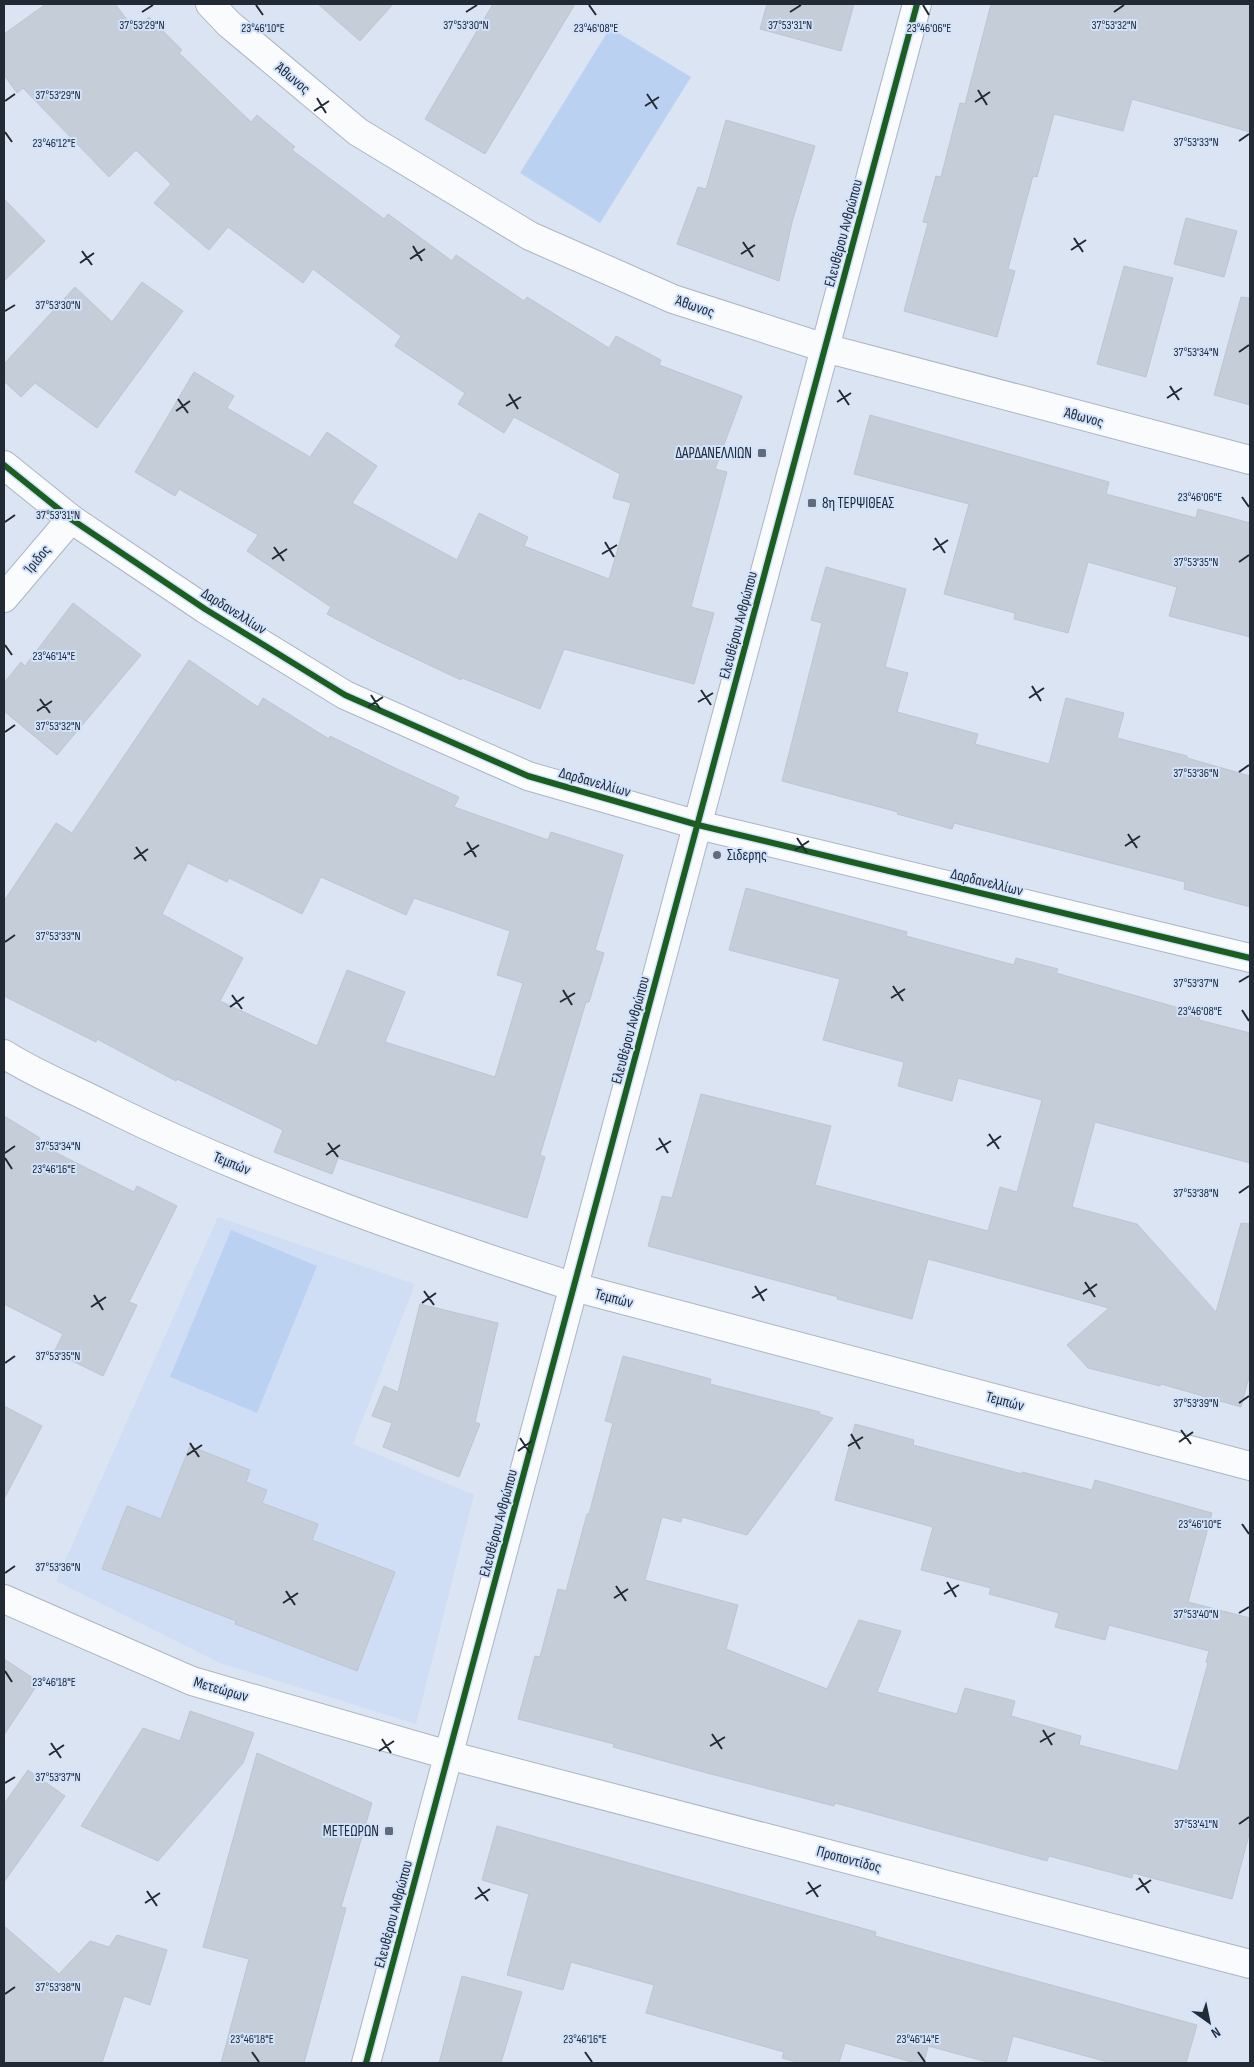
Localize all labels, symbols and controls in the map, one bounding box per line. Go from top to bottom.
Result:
text: 37°53'29"N [119,18,165,33]
text: 37°53'30"N [443,18,489,33]
text: 37°53'31"N [768,18,812,33]
text: 37°53'32"N [1091,18,1137,33]
text: 23°46'10"E [241,21,285,36]
text: 23°46'08"E [574,21,618,36]
text: 23°46'06"E [907,21,951,36]
street label: Άθωνος [271,58,314,99]
text: 37°53'29"N [35,88,81,103]
text: 37°53'33"N [1173,135,1219,150]
text: 23°46'12"E [32,136,76,151]
street label: Ελευθέρου Ανθρώπου [820,177,867,289]
street label: Άθωνος [673,291,717,322]
text: 37°53'30"N [35,298,81,313]
text: 37°53'34"N [1173,345,1219,360]
street label: Άθωνος [1062,403,1106,432]
place label: ΔΑΡΔΑΝΕΛΛΙΩΝ [675,444,752,463]
marker: ΔΑΡΔΑΝΕΛΛΙΩΝ [756,447,768,459]
text: 23°46'06"E [1178,490,1222,505]
place label: 8η ΤΕΡΨΙΘΕΑΣ [822,494,894,513]
marker: 8η ΤΕΡΨΙΘΕΑΣ [806,497,818,509]
text: 37°53'31"N [36,508,80,523]
street label: Ίριδος [19,541,55,578]
text: 37°53'35"N [1174,555,1218,570]
street label: Ελευθέρου Ανθρώπου [715,569,762,681]
street label: Δαρδανελλίων [197,584,270,639]
text: 23°46'14"E [32,649,76,664]
text: 37°53'32"N [35,719,81,734]
street label: Δαρδανελλίων [557,763,633,802]
text: 37°53'36"N [1173,766,1219,781]
place label: Σιδερης [727,846,767,865]
marker: Σιδερης [711,849,723,861]
street label: Δαρδανελλίων [949,864,1025,901]
text: 37°53'33"N [35,929,81,944]
street label: Ελευθέρου Ανθρώπου [607,974,654,1086]
text: 37°53'37"N [1173,976,1219,991]
text: 23°46'08"E [1178,1004,1222,1019]
text: 37°53'34"N [35,1139,81,1154]
street label: Τεμπών [210,1147,253,1180]
text: 23°46'16"E [32,1162,76,1177]
text: 37°53'38"N [1173,1186,1219,1201]
street label: Τεμπών [593,1284,635,1313]
text: 37°53'35"N [36,1349,80,1364]
street label: Τεμπών [984,1387,1026,1416]
text: 37°53'39"N [1173,1396,1219,1411]
street label: Ελευθέρου Ανθρώπου [475,1467,522,1579]
text: 23°46'10"E [1178,1517,1222,1532]
text: 37°53'36"N [35,1560,81,1575]
text: 37°53'40"N [1173,1607,1219,1622]
street label: Μετεώρων [191,1673,250,1706]
text: 23°46'18"E [32,1675,76,1690]
text: 37°53'37"N [35,1770,81,1785]
text: 37°53'41"N [1174,1817,1218,1832]
place label: ΜΕΤΕΩΡΩΝ [323,1822,379,1841]
marker: ΜΕΤΕΩΡΩΝ [383,1825,395,1837]
street label: Προποντίδος [815,1842,883,1877]
street label: Ελευθέρου Ανθρώπου [370,1858,417,1970]
text: 37°53'38"N [35,1980,81,1995]
north arrow [1184,1997,1234,2047]
text: N [1208,2023,1224,2042]
text: 23°46'18"E [230,2032,274,2047]
text: 23°46'16"E [563,2032,607,2047]
text: 23°46'14"E [896,2032,940,2047]

